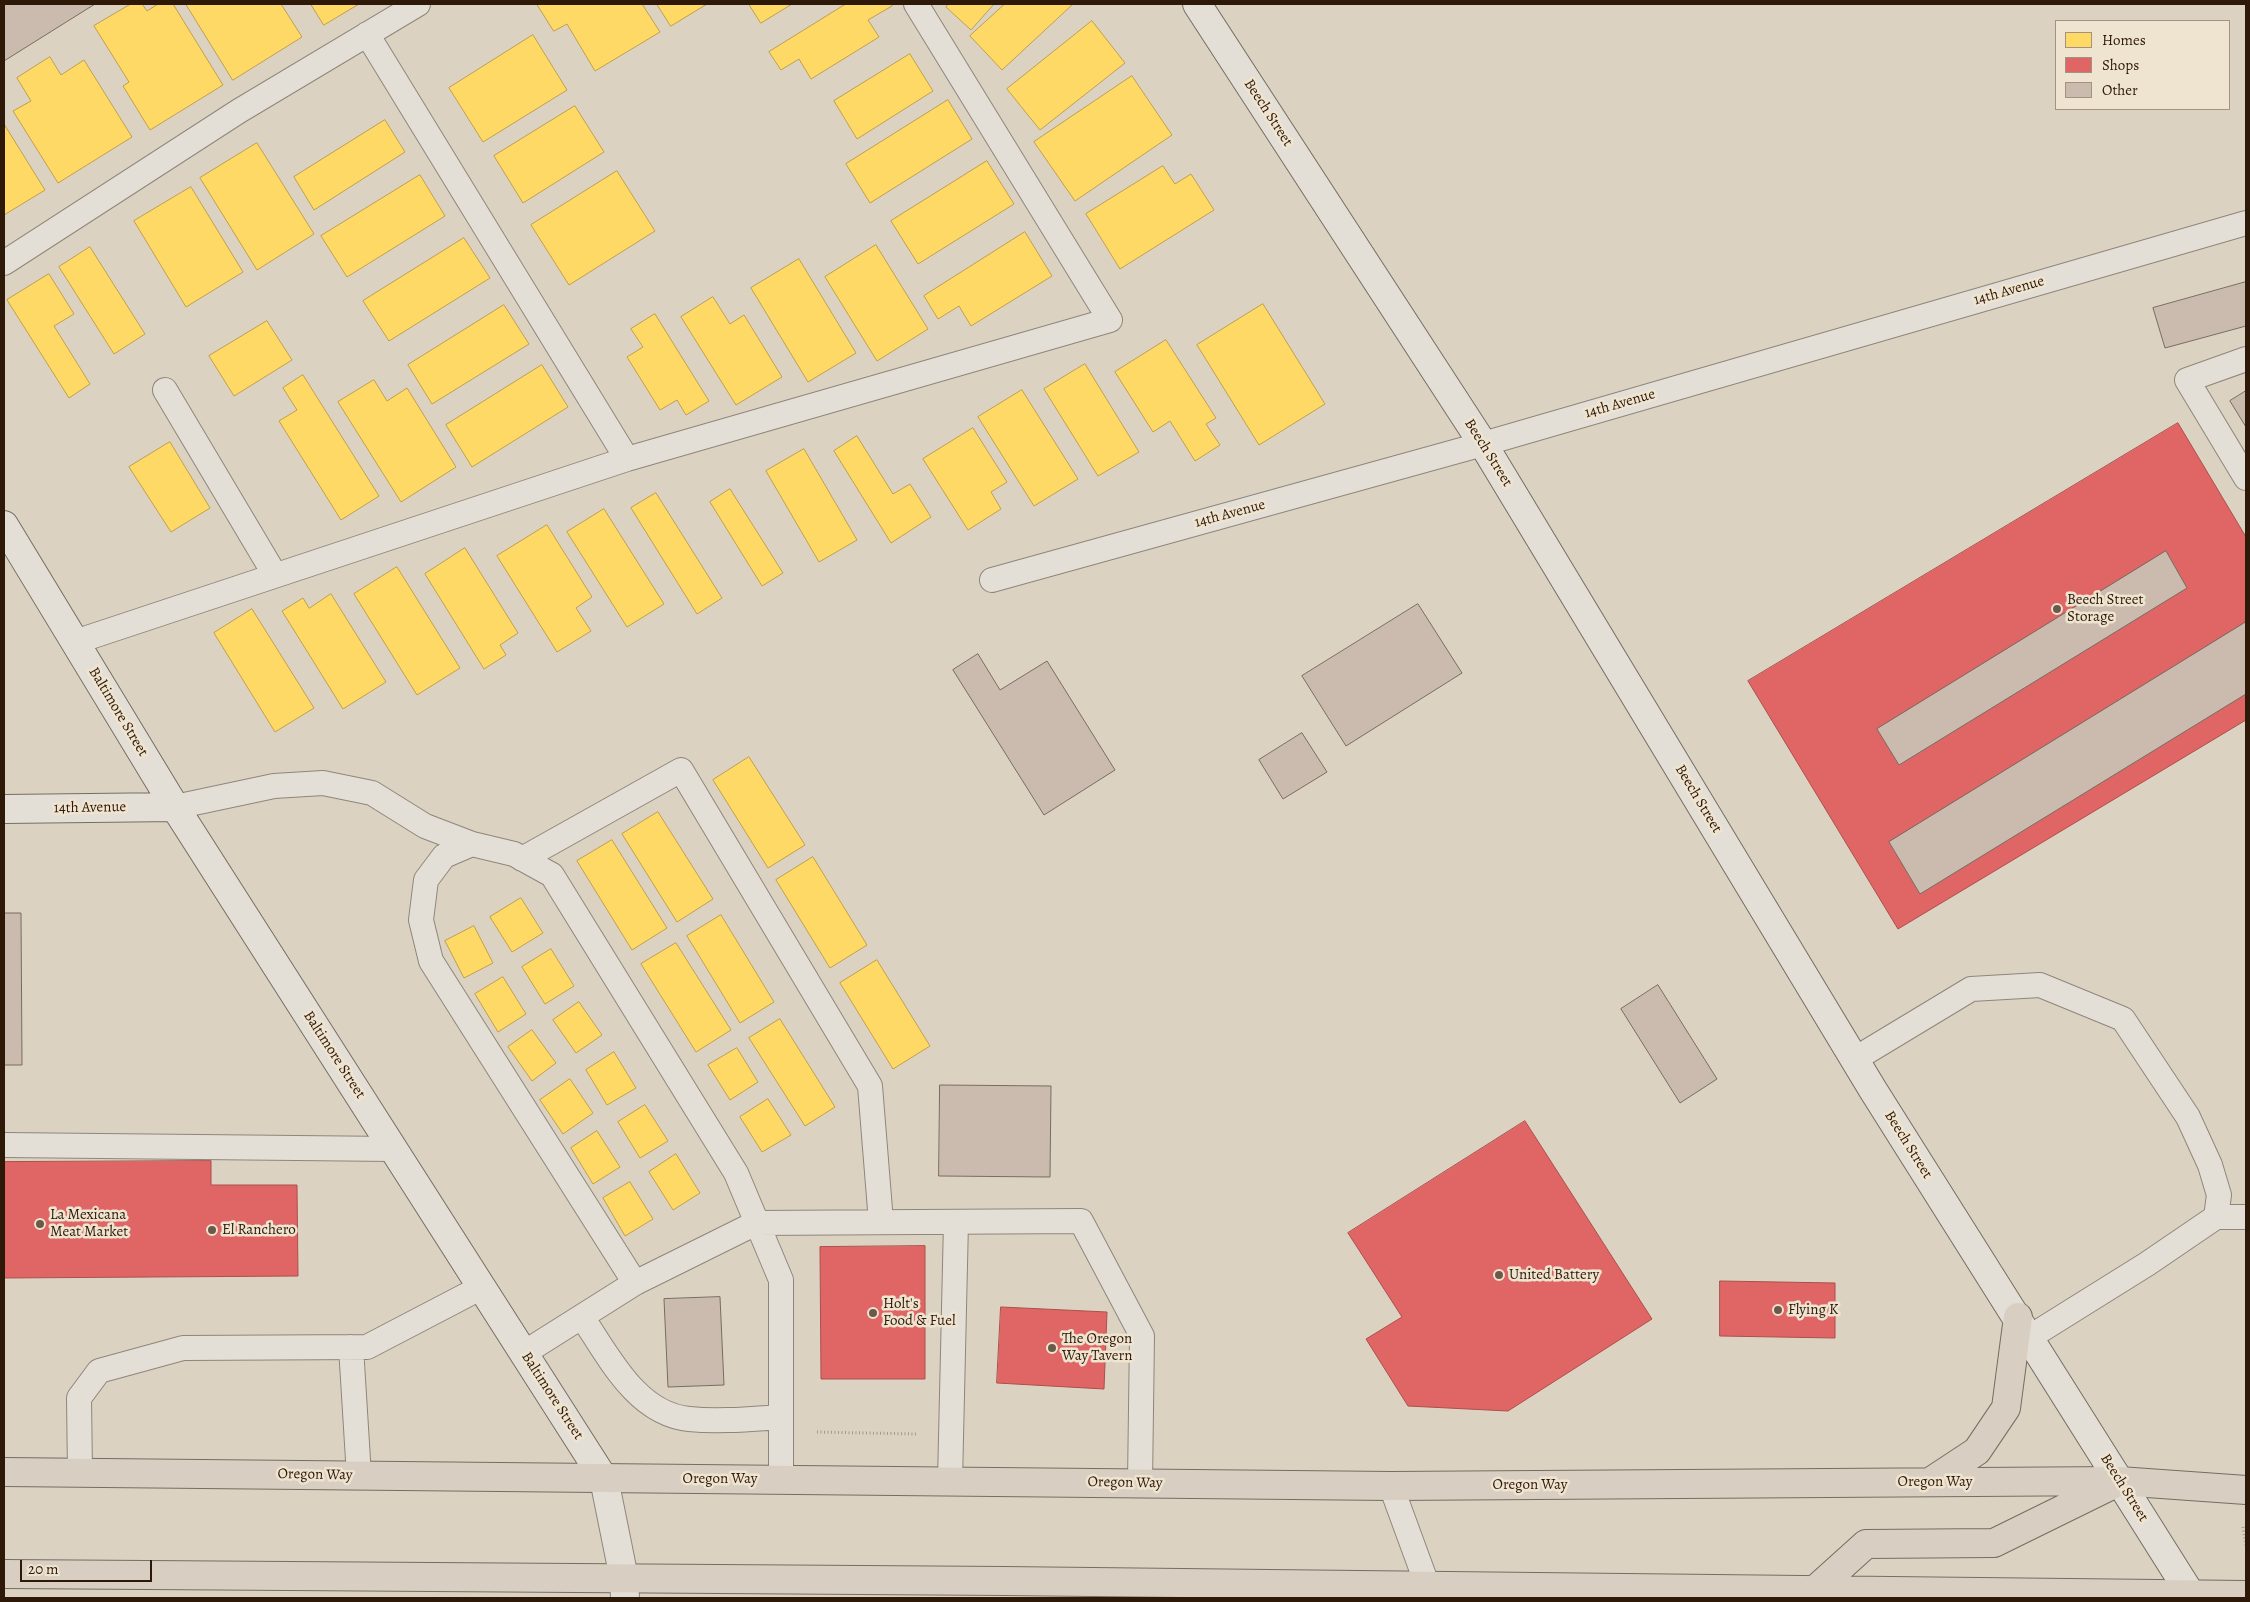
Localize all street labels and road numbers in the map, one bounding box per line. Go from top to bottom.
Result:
street label: Beech Street [1240,76,1296,150]
street label: 14th Avenue [1972,272,2046,310]
street label: 14th Avenue [1583,385,1657,423]
street label: Beech Street [1460,416,1516,490]
street label: 14th Avenue [1193,496,1267,532]
street label: Baltimore Street [84,664,152,760]
street label: Beech Street [1671,762,1725,836]
street label: 14th Avenue [54,798,126,818]
street label: Baltimore Street [299,1008,369,1102]
street label: Beech Street [1880,1108,1936,1182]
street label: Baltimore Street [517,1349,587,1443]
street label: Beech Street [2096,1451,2152,1525]
street label: Oregon Way [277,1465,353,1485]
street label: Oregon Way [683,1470,757,1488]
street label: Oregon Way [1087,1473,1163,1493]
street label: Oregon Way [1898,1473,1972,1491]
street label: Oregon Way [1493,1476,1567,1494]

